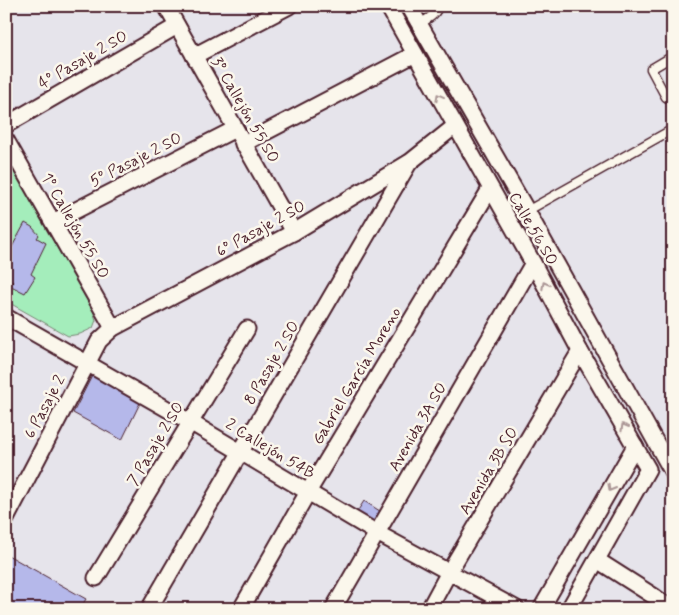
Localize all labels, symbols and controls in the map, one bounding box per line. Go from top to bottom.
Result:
street label: 4º Pasaje 2 SO [34,26,132,94]
street label: 3º Callejón 55 SO [206,53,284,167]
one-way arrow [435,94,445,103]
street label: 5º Pasaje 2 SO [87,128,185,192]
street label: 1º Callejón 55 SO [36,169,114,283]
street label: Calle 56 SO [504,189,562,269]
street label: 6º Pasaje 2 SO [213,196,309,262]
one-way arrow [541,281,551,290]
street label: Gabriel García Moreno [308,303,406,449]
street label: 8 Pasaje 2 SO [239,317,305,409]
street label: 6 Pasaje 2 [20,371,71,442]
street label: Avenida 3A SO [384,379,452,475]
street label: 7 Pasaje 2 SO [123,398,189,490]
street label: 2 Callejón 54B [221,414,319,484]
street label: Avenida 3B SO [455,423,523,519]
one-way arrow [620,423,630,432]
one-way arrow [607,483,617,492]

